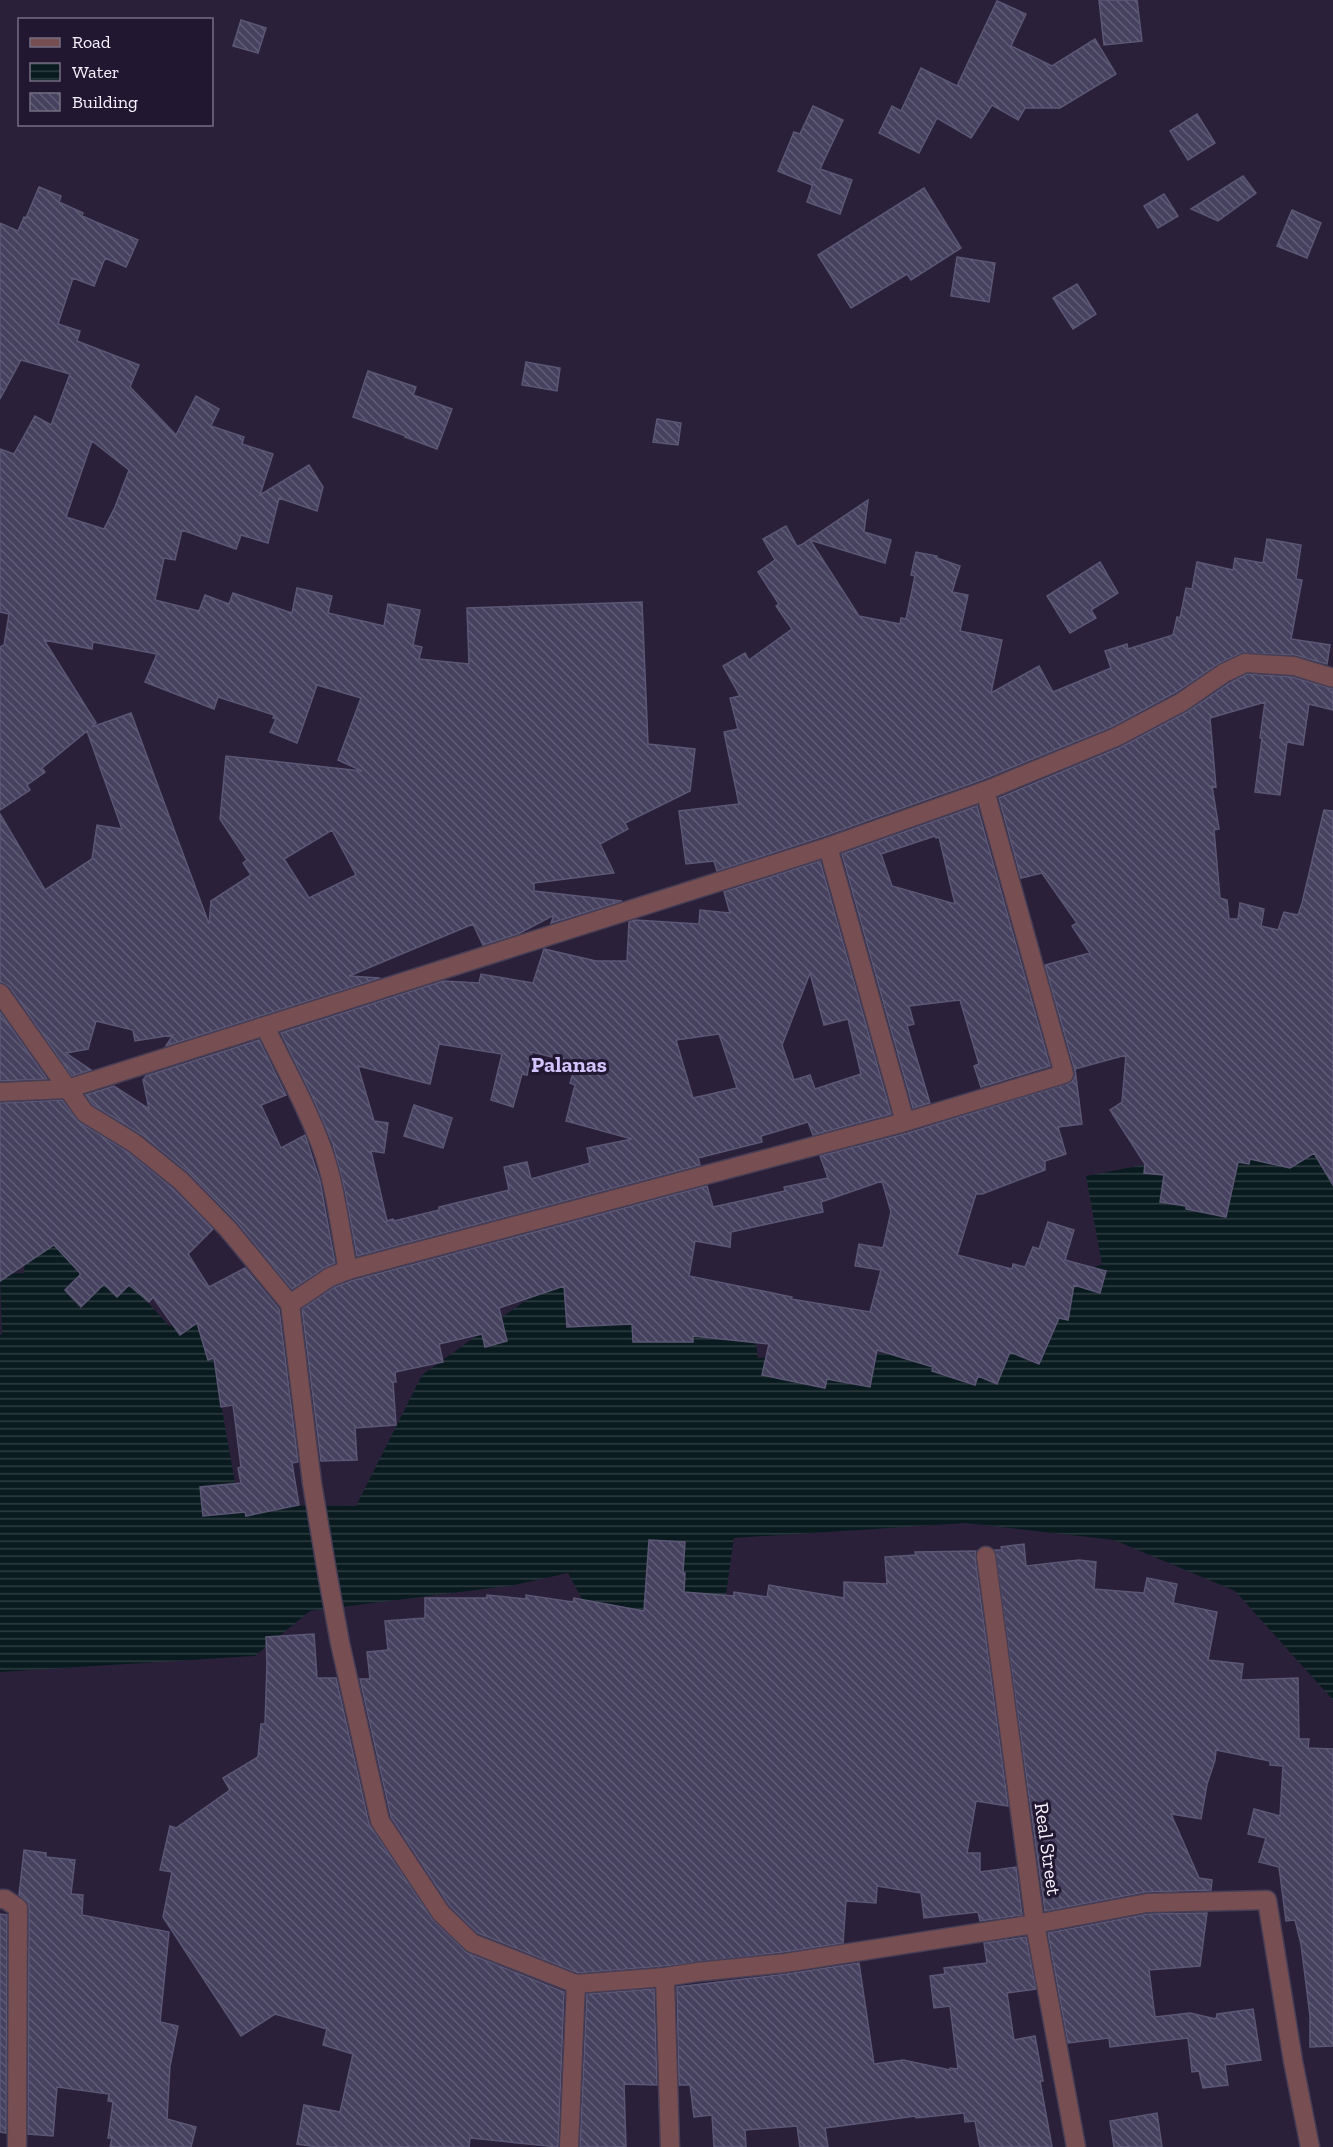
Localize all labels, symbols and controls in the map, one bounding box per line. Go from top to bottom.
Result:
legend [18,18,213,126]
text: Road [72,31,111,53]
text: Water [72,61,119,83]
text: Building [72,91,138,113]
district label: Palanas [531,1051,607,1078]
street label: Real Street [1030,1801,1066,1898]

